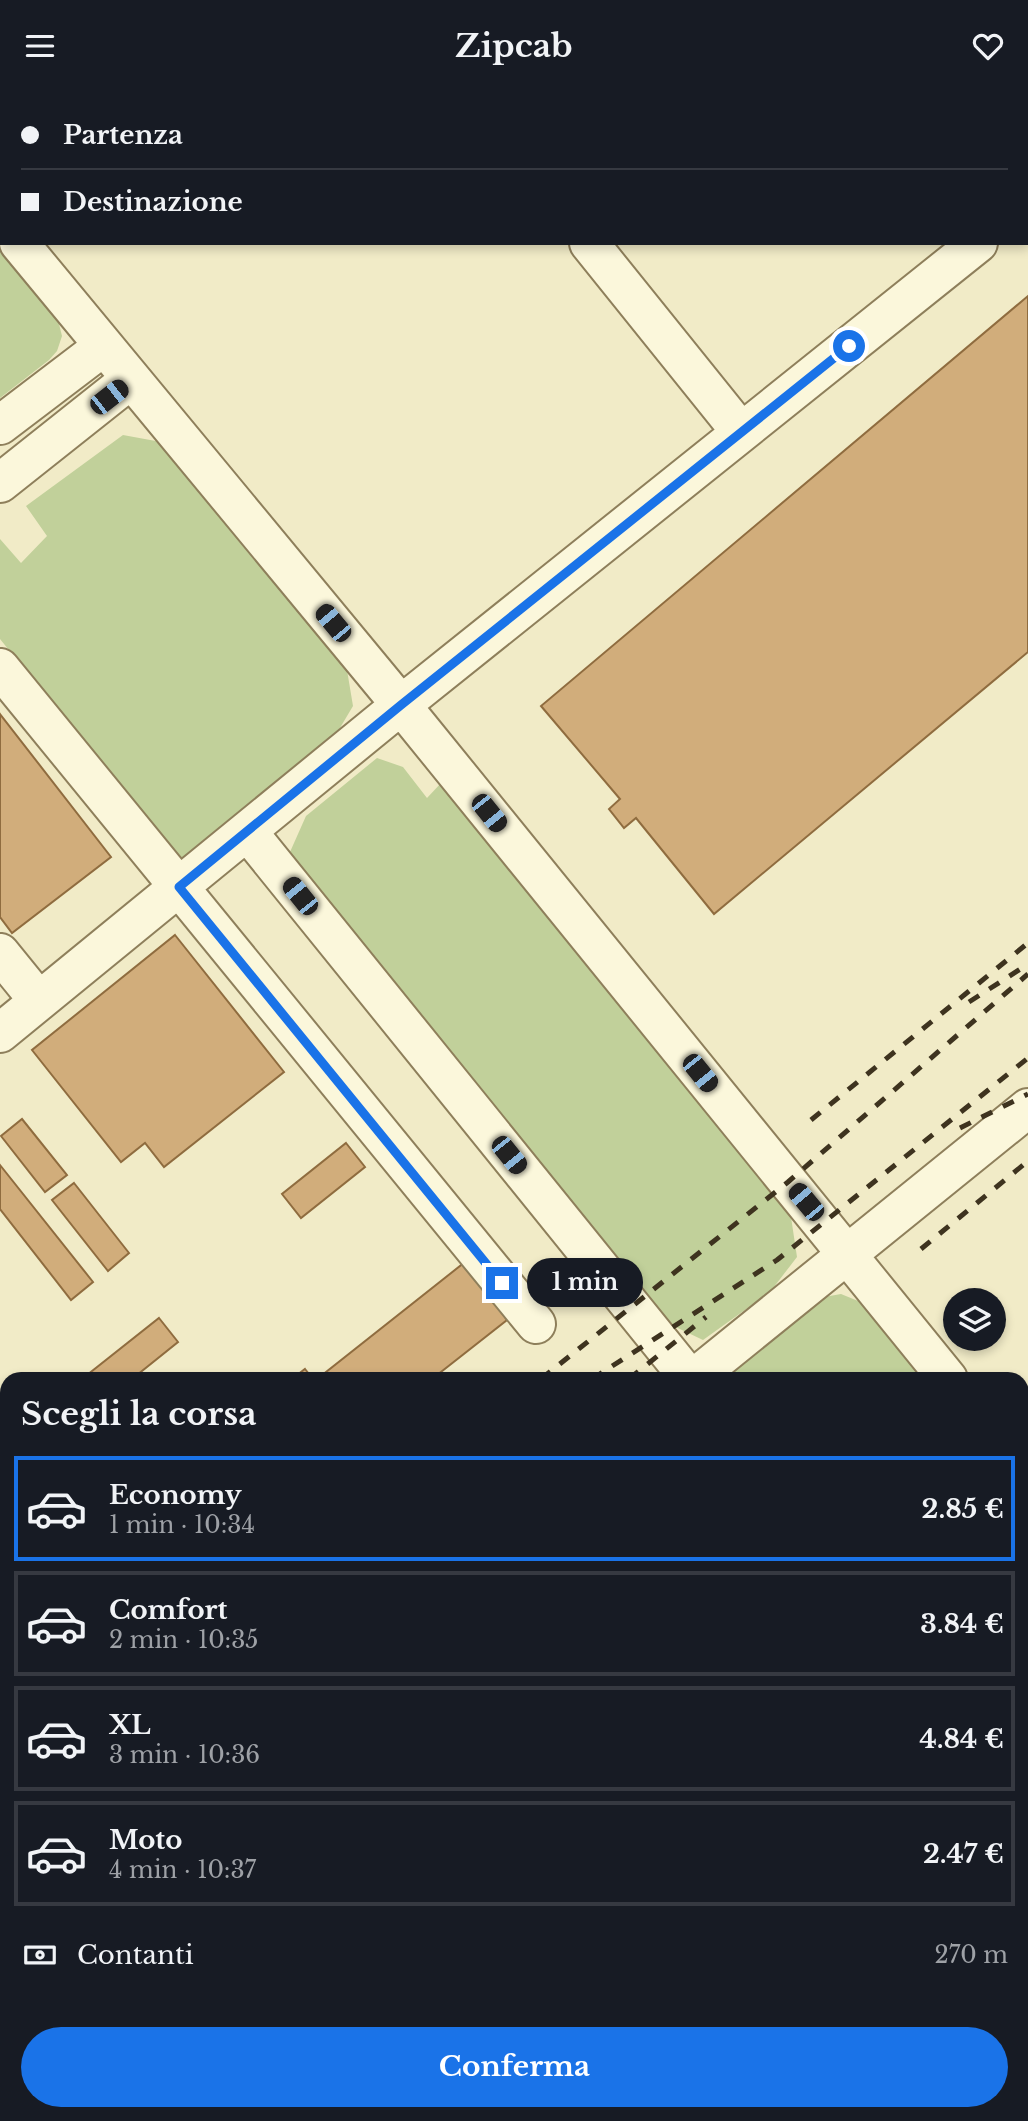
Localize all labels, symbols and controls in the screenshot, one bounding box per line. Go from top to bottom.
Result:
text: Zipcab [455,26,573,66]
icon: menu [21,27,59,65]
icon: heart [969,27,1007,65]
text: Partenza [63,119,183,151]
text: Destinazione [63,186,243,218]
route start [833,330,865,362]
car [86,376,133,418]
car [312,600,355,646]
car [468,790,511,836]
car [279,873,322,919]
car [679,1050,722,1096]
car [488,1132,531,1178]
car [785,1179,828,1225]
callout: 1 min [526,1259,642,1307]
route end [486,1267,518,1299]
text: 1 min [552,1268,618,1296]
map controls [943,1288,1006,1351]
button: layers [943,1288,1006,1351]
text: Scegli la corsa [21,1394,257,1434]
icon: car [25,1477,88,1540]
text: Economy [109,1479,242,1511]
text: 2.85 € [922,1493,1004,1525]
text: 1 min · 10:34 [109,1511,255,1539]
icon: car [25,1592,88,1655]
text: Comfort [109,1594,227,1626]
text: 3.84 € [920,1608,1004,1640]
text: 2 min · 10:35 [109,1626,258,1654]
icon: car [25,1707,88,1770]
text: XL [109,1709,151,1741]
text: 4.84 € [919,1723,1004,1755]
text: 3 min · 10:36 [109,1741,260,1769]
icon: car [25,1822,88,1885]
text: Moto [109,1824,182,1856]
text: 2.47 € [923,1838,1004,1870]
text: 4 min · 10:37 [109,1856,256,1884]
icon: cash [21,1936,59,1974]
text: Contanti [77,1939,194,1971]
text: 270 m [935,1941,1008,1969]
button: Conferma [21,2027,1008,2107]

